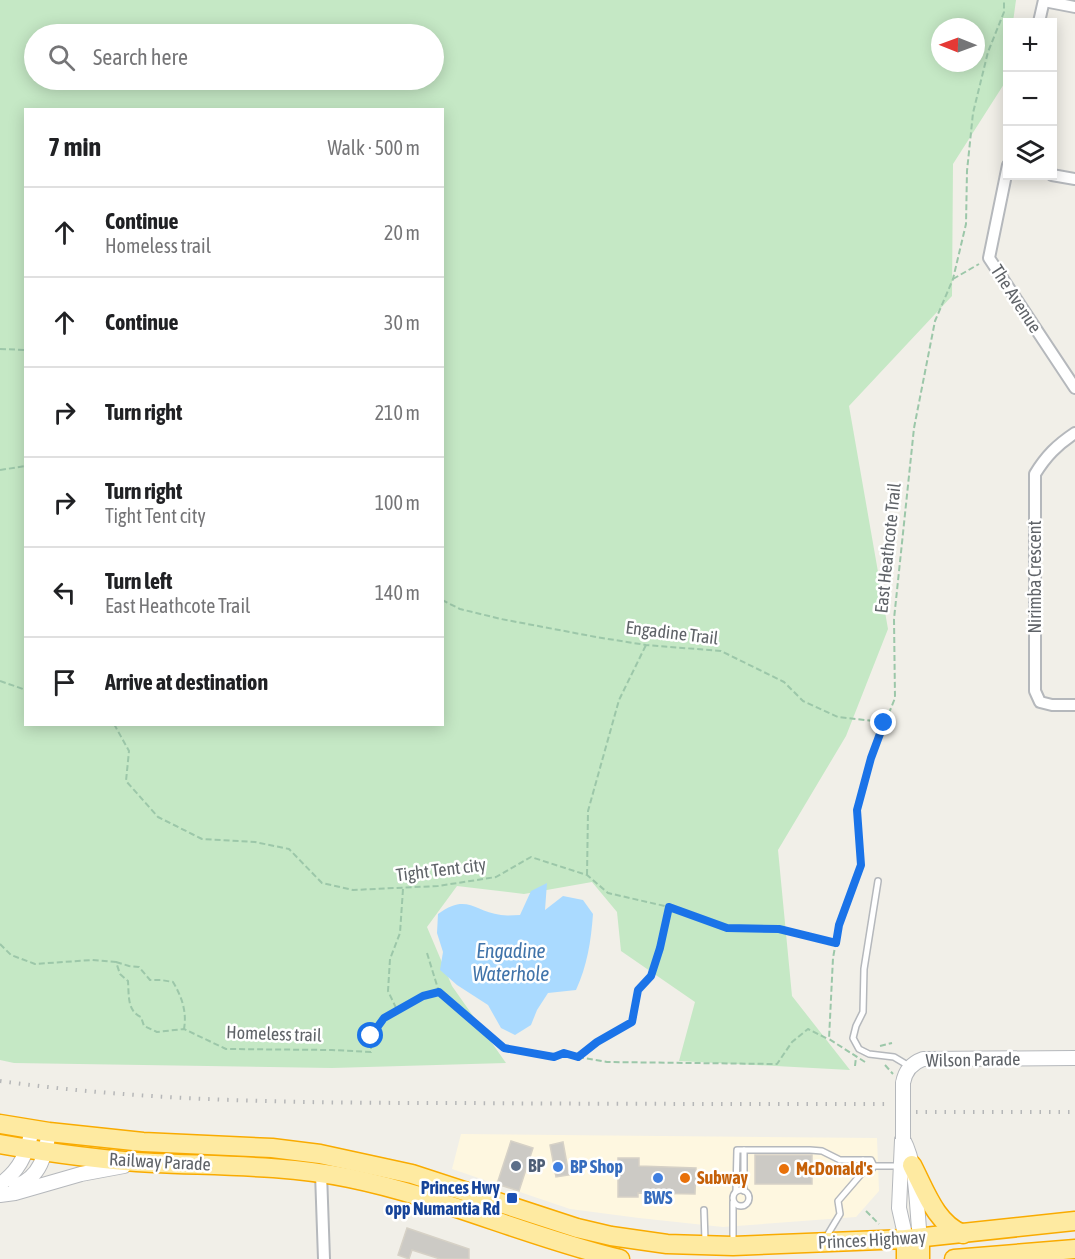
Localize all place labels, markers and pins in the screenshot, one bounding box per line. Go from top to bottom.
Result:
place label: BP [528,1155,546,1176]
place label: BP Shop [570,1156,623,1177]
place label: McDonald's [796,1158,873,1179]
marker: BP [509,1159,523,1173]
marker: BP Shop [551,1160,565,1174]
marker: McDonald's [777,1162,791,1176]
place label: Subway [697,1167,749,1188]
marker: BWS [651,1171,665,1185]
marker: Subway [678,1171,692,1185]
place label: Princes Hwy opp Numantia Rd [385,1177,501,1219]
place label: BWS [643,1187,673,1208]
marker: Princes Hwy opp Numantia Rd [505,1191,519,1205]

